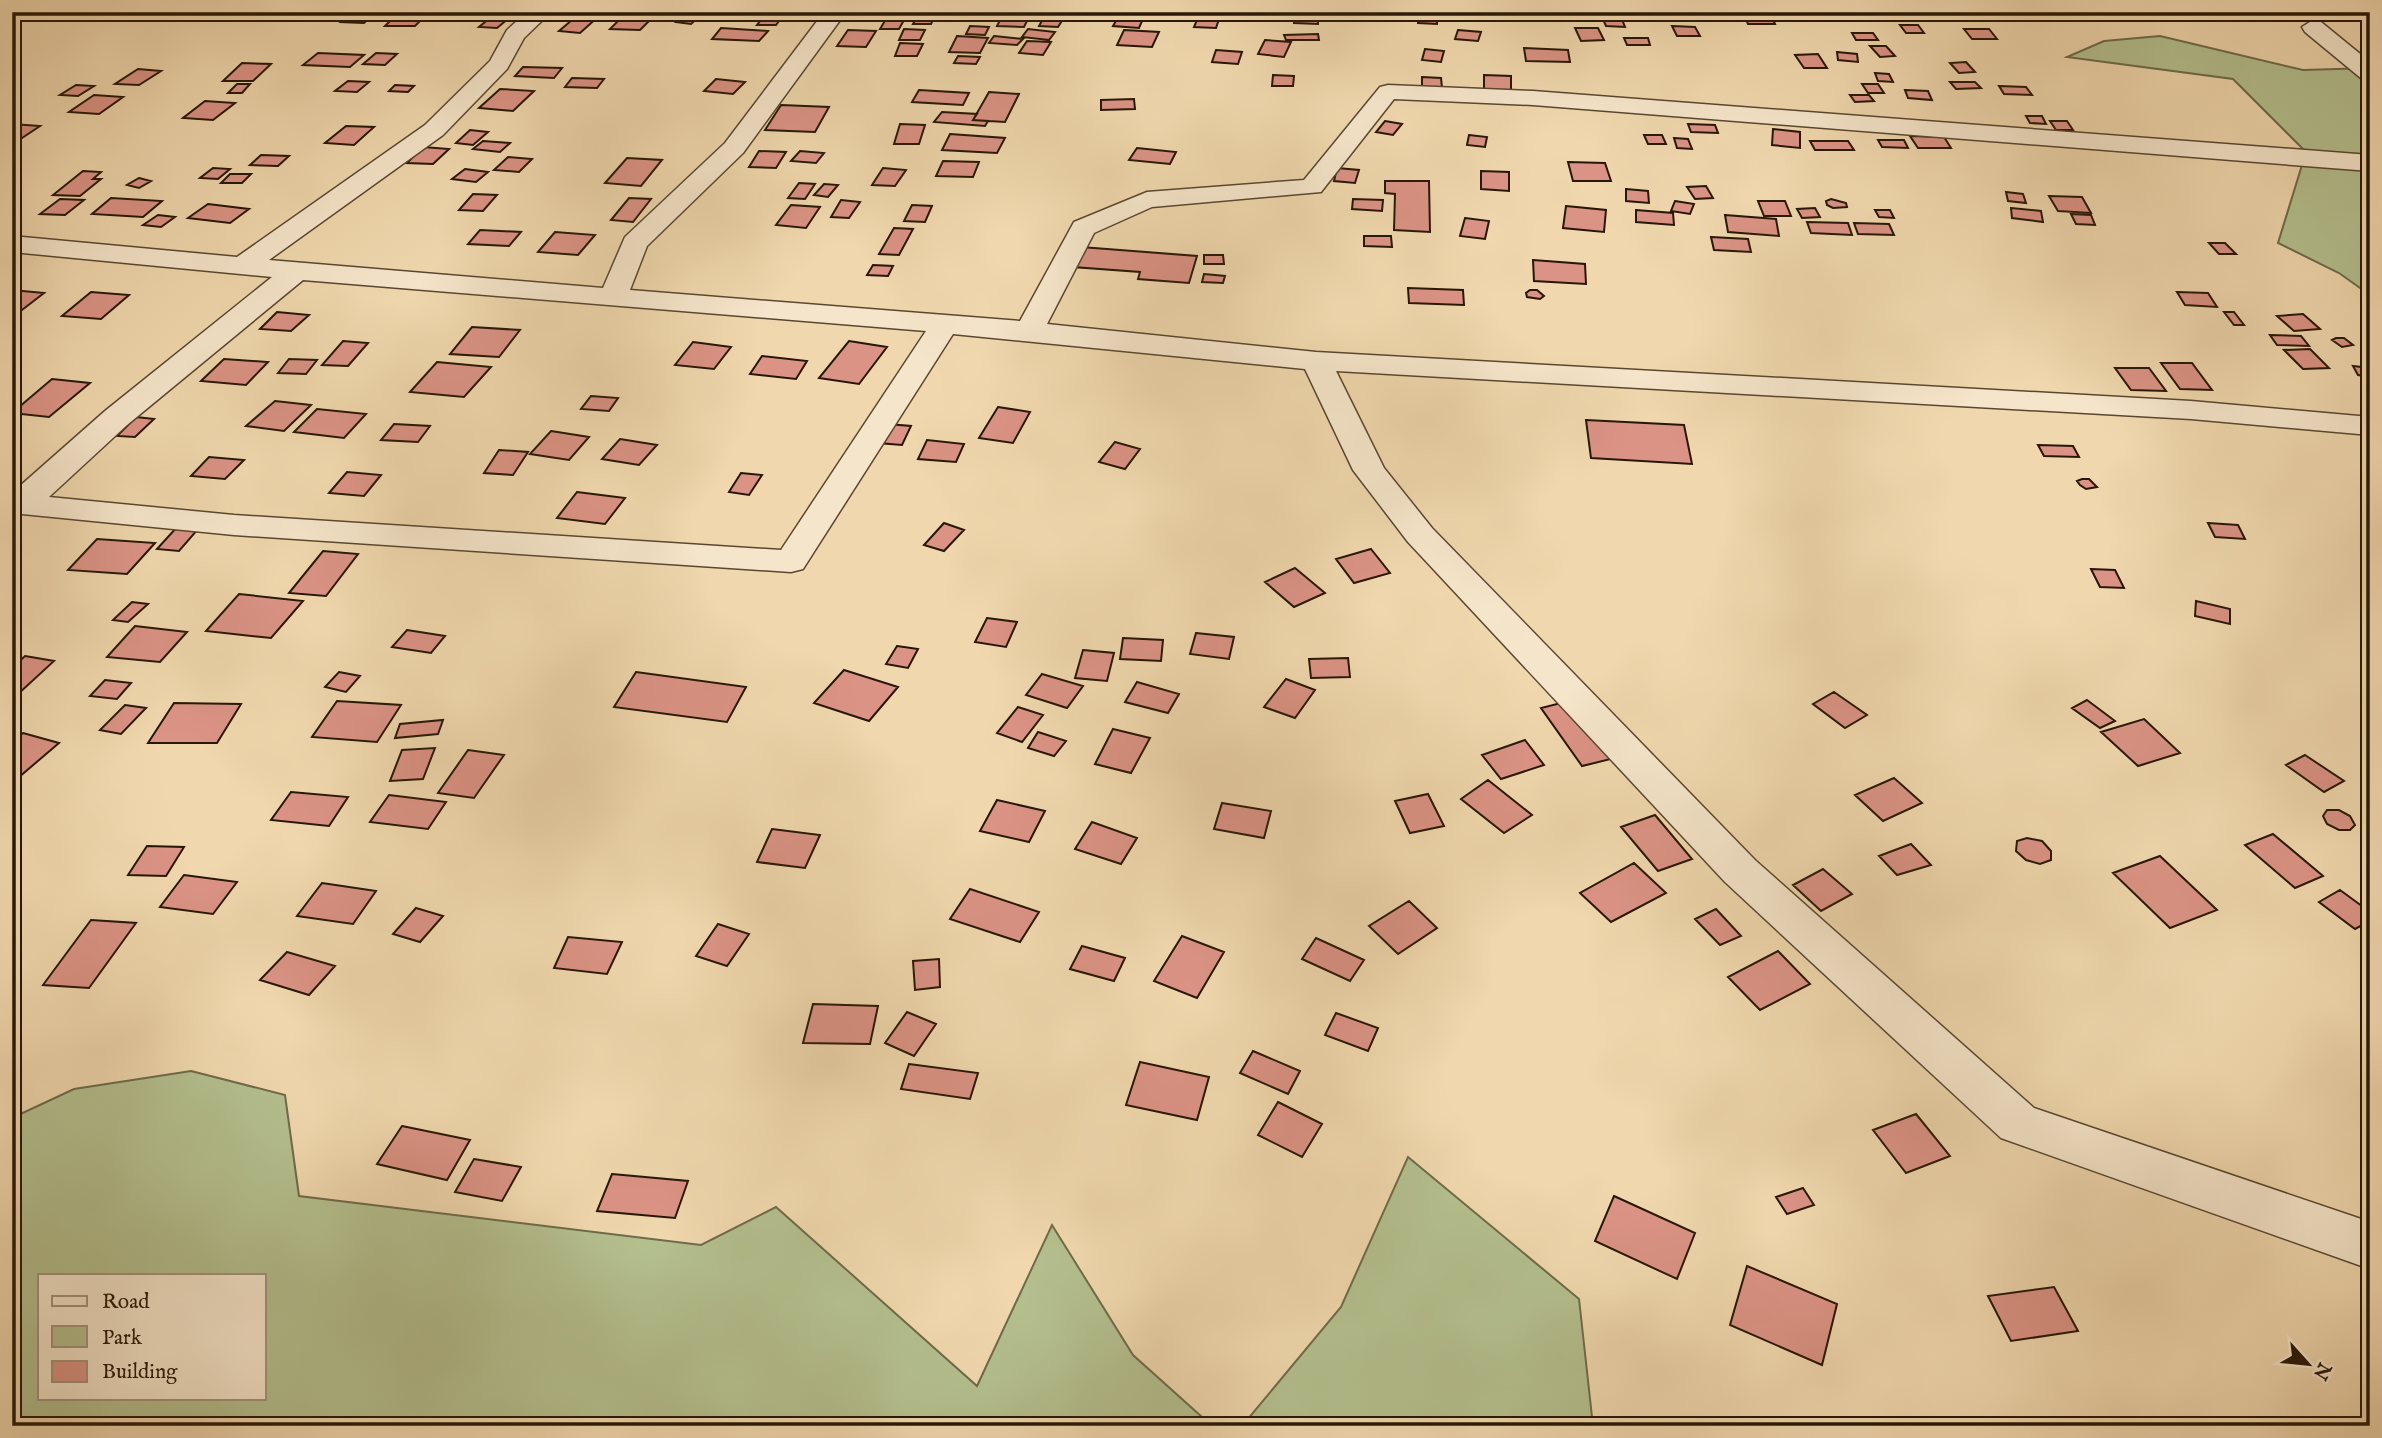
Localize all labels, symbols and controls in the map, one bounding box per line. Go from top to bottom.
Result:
legend [38,1274,266,1400]
text: Road [102,1289,150,1316]
text: Park [102,1325,143,1352]
north arrow [2274,1330,2344,1400]
text: N [2307,1357,2336,1384]
text: Building [102,1359,178,1386]

